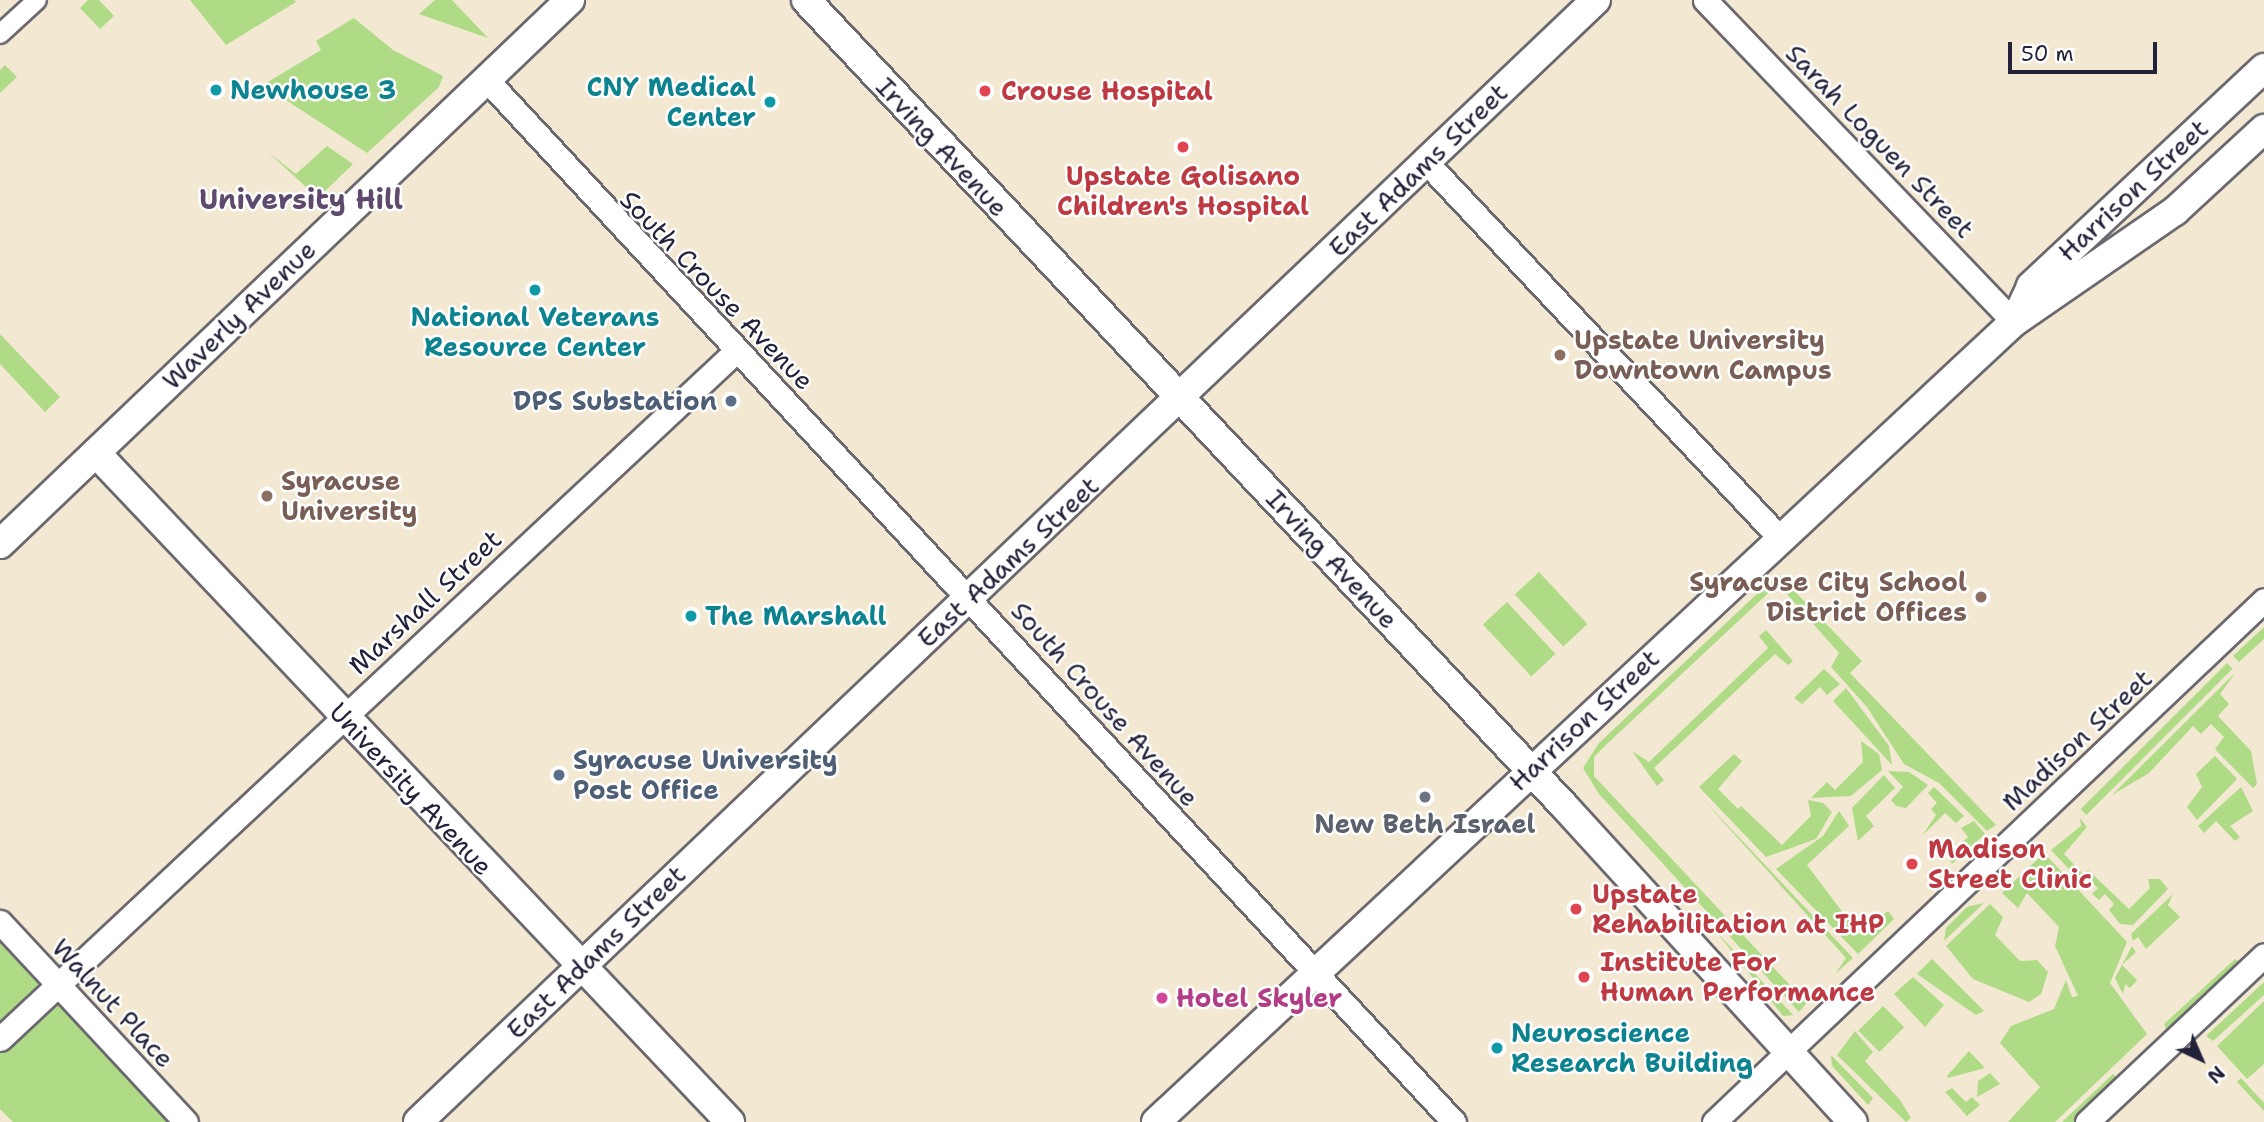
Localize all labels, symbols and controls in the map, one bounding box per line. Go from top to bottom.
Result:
scale bar [2012,28,2161,72]
street label: Sarah Loguen Street [1779,38,1981,244]
text: 50 m [2021,40,2074,68]
place label: CNY Medical Center [587,71,756,132]
street label: Irving Avenue [870,71,1014,223]
place label: Newhouse 3 [230,74,396,106]
place label: Crouse Hospital [1001,75,1213,107]
street label: East Adams Street [1322,77,1514,263]
marker: Crouse Hospital [975,81,995,101]
marker: Newhouse 3 [208,82,224,98]
marker: CNY Medical Center [762,94,778,110]
street label: Harrison Street [2052,113,2214,267]
marker: Upstate Golisano Children's Hospital [1173,137,1193,157]
place label: Upstate Golisano Children's Hospital [1057,160,1309,222]
district label: University Hill [199,182,403,216]
street label: South Crouse Avenue [614,184,820,396]
street label: Waverly Avenue [156,234,322,396]
marker: National Veterans Resource Center [527,282,543,298]
place label: National Veterans Resource Center [411,301,659,362]
place label: Upstate University Downtown Campus [1574,324,1832,386]
marker: Upstate University Downtown Campus [1552,347,1568,363]
place label: DPS Substation [513,385,717,417]
marker: DPS Substation [723,393,739,409]
place label: Syracuse University [281,465,417,526]
street label: East Adams Street [911,470,1105,654]
street label: Irving Avenue [1260,483,1404,635]
marker: Syracuse University [259,488,275,504]
street label: Marshall Street [342,523,508,681]
place label: Syracuse City School District Offices [1689,566,1967,628]
marker: Syracuse City School District Offices [1973,589,1989,605]
street label: South Crouse Avenue [1005,595,1205,813]
place label: The Marshall [705,600,887,632]
marker: The Marshall [683,608,699,624]
street label: Harrison Street [1503,643,1665,797]
street label: Madison Street [1996,663,2158,817]
street label: University Avenue [323,696,499,882]
place label: Syracuse University Post Office [573,744,838,806]
marker: Syracuse University Post Office [551,767,567,783]
marker: New Beth Israel [1417,789,1433,805]
place label: New Beth Israel [1314,808,1536,840]
place label: Madison Street Clinic [1928,833,2092,894]
marker: Madison Street Clinic [1902,854,1922,874]
street label: East Adams Street [500,859,692,1045]
place label: Upstate Rehabilitation at IHP [1592,878,1884,940]
marker: Upstate Rehabilitation at IHP [1566,899,1586,919]
street label: Walnut Place [45,932,181,1074]
place label: Institute For Human Performance [1600,946,1875,1007]
marker: Institute For Human Performance [1574,967,1594,987]
place label: Hotel Skyler [1176,982,1342,1014]
marker: Hotel Skyler [1154,990,1170,1006]
place label: Neuroscience Research Building [1511,1017,1753,1078]
north arrow [2166,1024,2236,1094]
marker: Neuroscience Research Building [1489,1040,1505,1056]
text: N [2202,1060,2230,1089]

